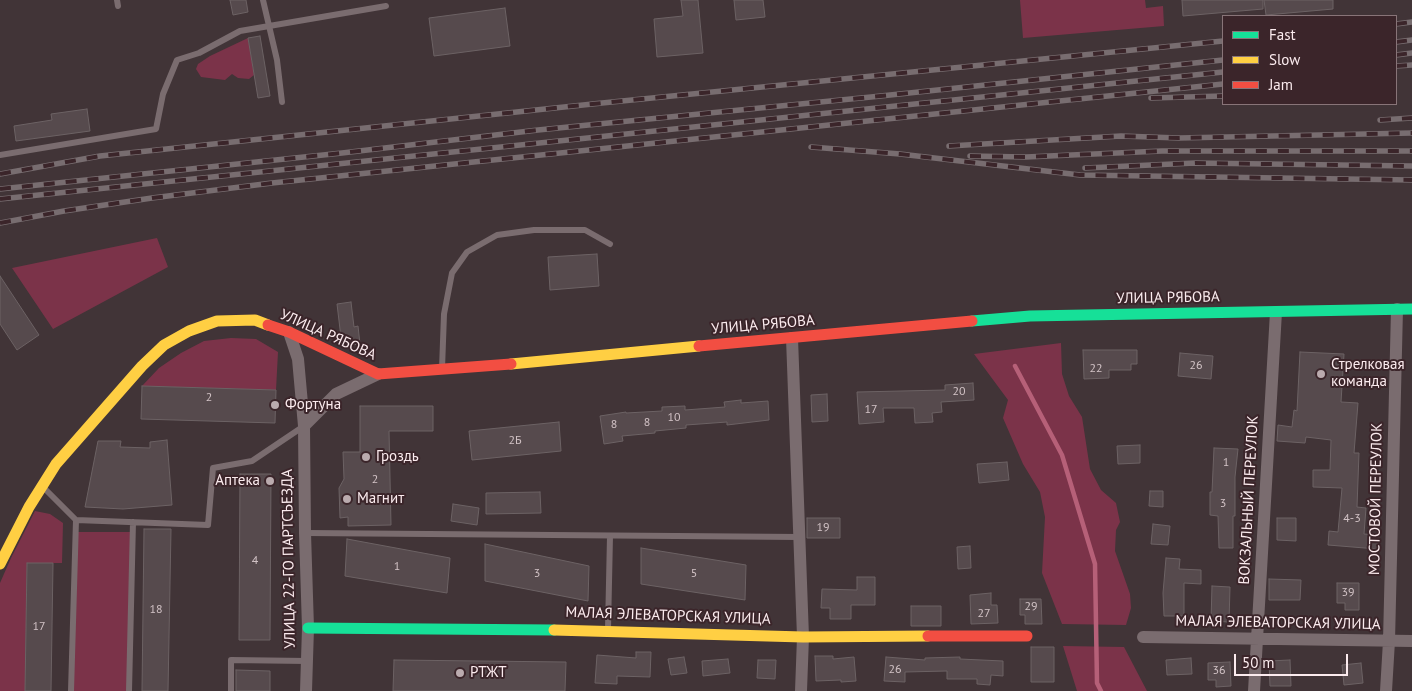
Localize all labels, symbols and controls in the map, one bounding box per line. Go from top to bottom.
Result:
legend [1222,15,1397,105]
text: Fast [1269,25,1296,44]
text: Slow [1269,50,1300,69]
text: Jam [1269,75,1293,94]
street label: УЛИЦА РЯБОВА [1116,288,1220,308]
street label: УЛИЦА РЯБОВА [277,306,379,364]
street label: УЛИЦА РЯБОВА [711,312,815,338]
place label: Стрелковая команда [1331,356,1405,391]
house number: 26 [1189,359,1203,373]
house number: 22 [1089,362,1103,376]
marker: Стрелковая команда [1315,368,1327,380]
house number: 20 [952,385,966,399]
house number: 2 [206,391,212,405]
place label: Фортуна [285,396,341,414]
marker: Фортуна [269,399,281,411]
house number: 17 [864,403,878,417]
house number: 10 [667,411,681,425]
street label: ВОКЗАЛЬНЫЙ ПЕРЕУЛОК [1236,415,1262,585]
house number: 8 [644,416,650,430]
house number: 8 [611,418,617,432]
street label: МОСТОВОЙ ПЕРЕУЛОК [1366,423,1386,575]
house number: 2Б [508,434,522,448]
place label: Гроздь [376,448,419,466]
marker: Гроздь [360,451,372,463]
house number: 1 [1223,456,1229,470]
street label: УЛИЦА 22-ГО ПАРТСЪЕЗДА [278,469,300,649]
place label: Аптека [215,472,260,490]
house number: 2 [372,473,378,487]
marker: Аптека [264,475,276,487]
place label: Магнит [357,490,404,508]
marker: Магнит [341,493,353,505]
house number: 3 [1220,497,1226,511]
house number: 4-3 [1343,512,1361,526]
house number: 19 [816,521,830,535]
house number: 4 [252,554,258,568]
house number: 1 [394,560,400,574]
house number: 3 [534,567,540,581]
house number: 5 [691,567,697,581]
house number: 39 [1341,586,1355,600]
house number: 29 [1024,600,1038,614]
house number: 18 [149,603,163,617]
street label: МАЛАЯ ЭЛЕВАТОРСКАЯ УЛИЦА [565,603,771,629]
house number: 27 [977,607,991,621]
street label: МАЛАЯ ЭЛЕВАТОРСКАЯ УЛИЦА [1175,612,1381,634]
house number: 17 [32,620,46,634]
scale bar [1237,644,1351,676]
text: 50 m [1242,653,1275,672]
house number: 26 [888,663,902,677]
place label: РТЖТ [470,664,507,682]
house number: 36 [1212,664,1226,678]
marker: РТЖТ [454,667,466,679]

